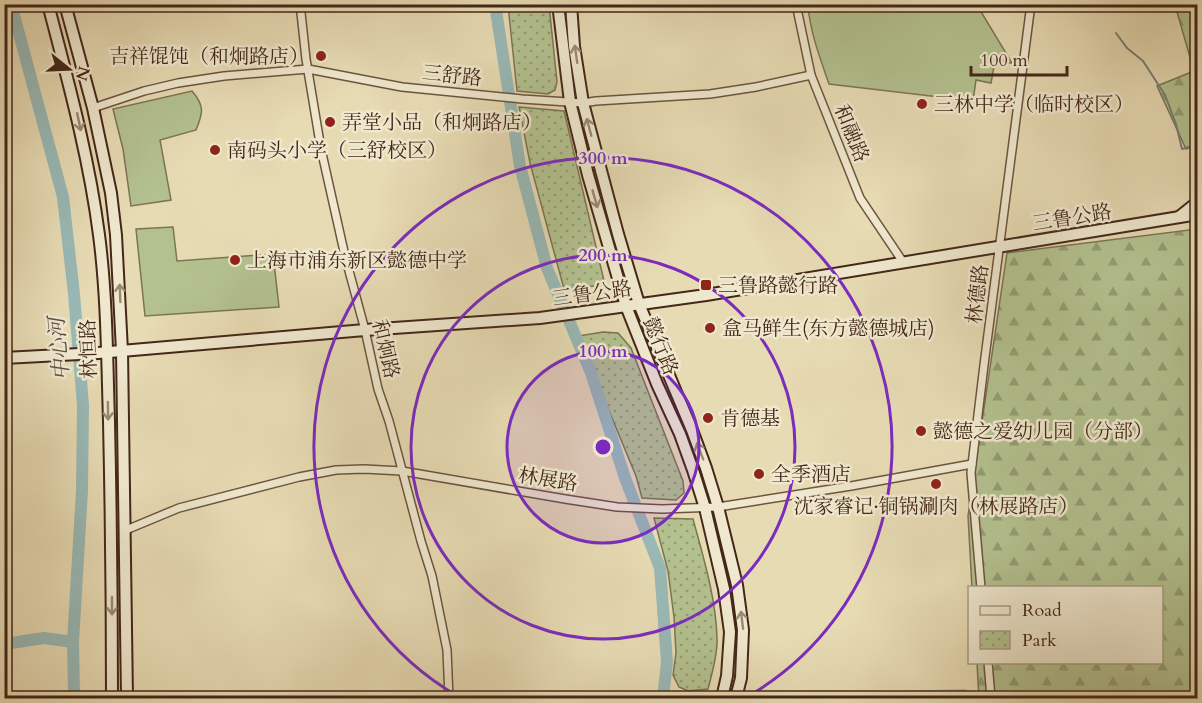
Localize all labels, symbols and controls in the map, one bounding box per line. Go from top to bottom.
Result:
north arrow [39,39,99,99]
scale bar [971,39,1067,77]
place label: 吉祥馄饨（和炯路店） [109,43,309,70]
one-way arrow [570,44,581,64]
text: 100 m [980,48,1028,73]
marker: 吉祥馄饨（和炯路店） [314,49,328,63]
street label: 三舒路 [421,59,483,92]
text: N [70,63,95,83]
place label: 三林中学（临时校区） [934,91,1134,118]
marker: 三林中学（临时校区） [915,97,929,111]
street label: 和融路 [828,100,875,166]
place label: 弄堂小品（和炯路店） [342,109,542,136]
one-way arrow [73,112,85,131]
marker: 弄堂小品（和炯路店） [323,115,337,129]
one-way arrow [582,118,594,137]
place label: 南码头小学（三舒校区） [227,137,447,164]
marker: 南码头小学（三舒校区） [208,143,222,157]
text: 300 m [578,146,628,171]
one-way arrow [590,189,601,208]
street label: 三鲁公路 [1030,198,1114,237]
text: 200 m [578,243,628,268]
place label: 上海市浦东新区懿德中学 [247,247,467,274]
marker: 上海市浦东新区懿德中学 [228,253,242,267]
street label: 林德路 [960,263,995,325]
place label: 三鲁路懿行路 [718,272,838,299]
street label: 三鲁公路 [551,275,634,312]
marker: 三鲁路懿行路 [699,278,713,292]
one-way arrow [114,283,125,303]
water label: 中心河 [42,312,77,382]
street label: 懿行路 [637,313,684,379]
place label: 盒马鲜生(东方懿德城店) [722,315,935,342]
street label: 和炯路 [366,317,405,381]
street label: 林恒路 [74,319,103,379]
marker: 盒马鲜生(东方懿德城店) [703,321,717,335]
text: 100 m [578,339,628,364]
one-way arrow [103,400,114,420]
place label: 肯德基 [720,405,780,432]
marker: 肯德基 [701,411,715,425]
place label: 懿德之爱幼儿园（分部） [933,418,1153,445]
marker: 懿德之爱幼儿园（分部） [914,424,928,438]
centre of rings [593,437,613,457]
one-way arrow [694,442,705,461]
street label: 林展路 [516,461,580,498]
place label: 全季酒店 [771,461,851,488]
marker: 全季酒店 [752,467,766,481]
marker: 沈家睿记·铜锅涮肉（林展路店） [929,477,943,491]
place label: 沈家睿记·铜锅涮肉（林展路店） [793,493,1079,520]
legend [968,586,1163,664]
one-way arrow [106,595,117,615]
text: Road [1022,598,1062,623]
one-way arrow [736,611,747,630]
text: Park [1022,628,1057,653]

